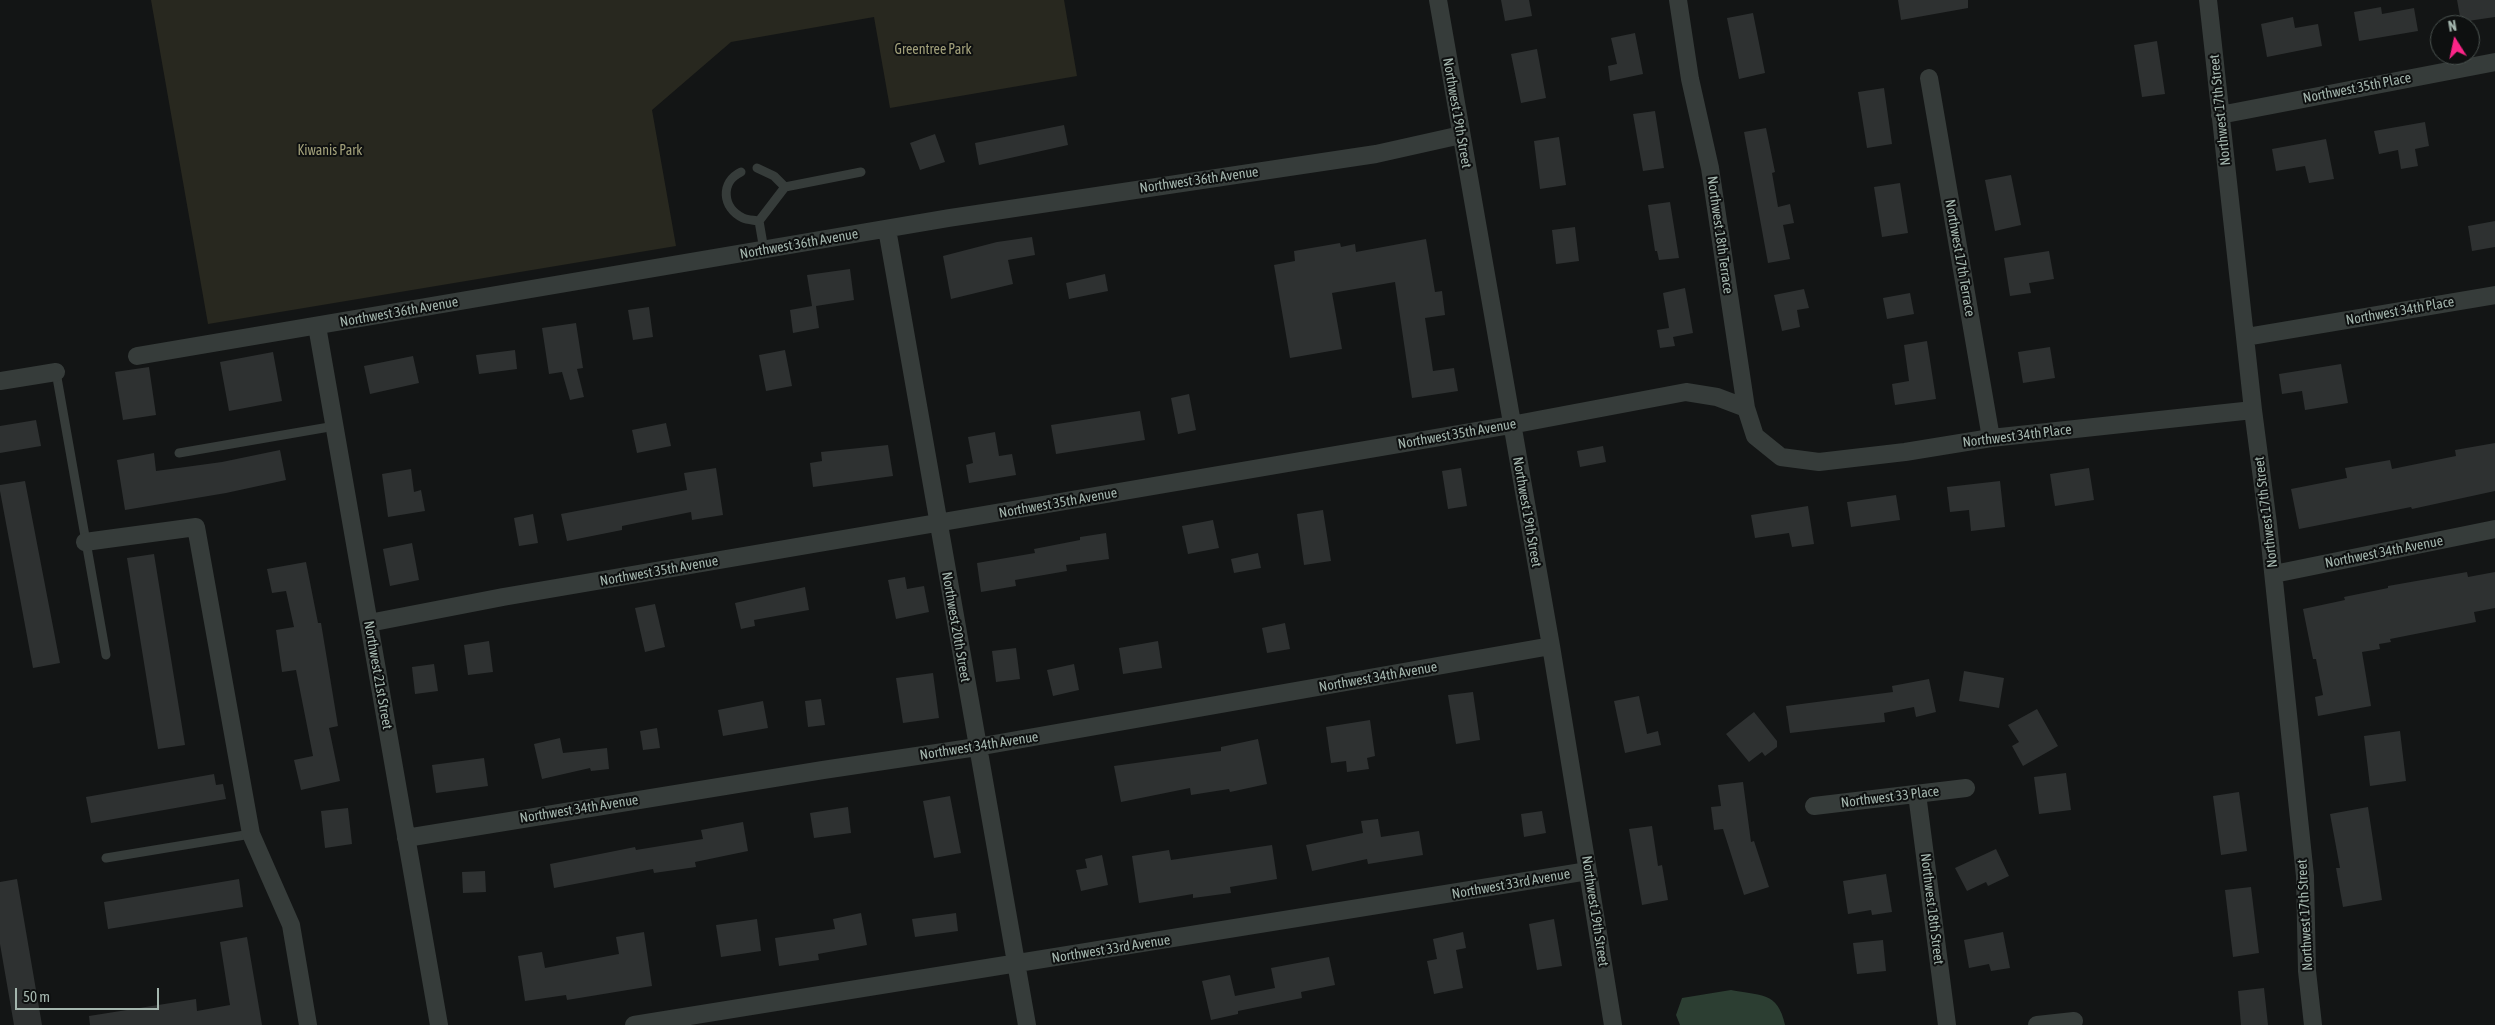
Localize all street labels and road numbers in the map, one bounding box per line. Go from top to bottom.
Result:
street label: Northwest 17th Street [2206,54,2234,166]
street label: Northwest 19th Street [1439,57,1475,169]
street label: Northwest 35th Place [2302,69,2412,107]
street label: Northwest 36th Avenue [1139,163,1259,197]
street label: Northwest 18th Terrace [1703,175,1737,295]
street label: Northwest 17th Terrace [1941,198,1979,318]
street label: Northwest 36th Avenue [739,225,859,263]
street label: Northwest 36th Avenue [339,293,459,331]
street label: Northwest 34th Place [2345,293,2455,329]
street label: Northwest 35th Avenue [1397,415,1517,453]
street label: Northwest 34th Place [1962,421,2072,451]
street label: Northwest 19th Street [1509,456,1545,568]
street label: Northwest 17th Street [2251,456,2281,568]
street label: Northwest 35th Avenue [998,484,1118,522]
street label: Northwest 34th Avenue [2324,532,2444,572]
street label: Northwest 35th Avenue [599,552,719,590]
street label: Northwest 20th Street [938,571,974,683]
street label: Northwest 21st Street [360,619,396,731]
street label: Northwest 34th Avenue [1318,658,1438,696]
street label: Northwest 34th Avenue [919,728,1039,764]
street label: Northwest 33 Place [1840,783,1940,811]
street label: Northwest 34th Avenue [519,791,639,827]
street label: Northwest 18th Street [1917,853,1947,965]
street label: Northwest 19th Street [1578,855,1612,967]
street label: Northwest 17th Street [2294,859,2316,971]
street label: Northwest 33rd Avenue [1451,865,1571,903]
street label: Northwest 33rd Avenue [1051,931,1171,967]

